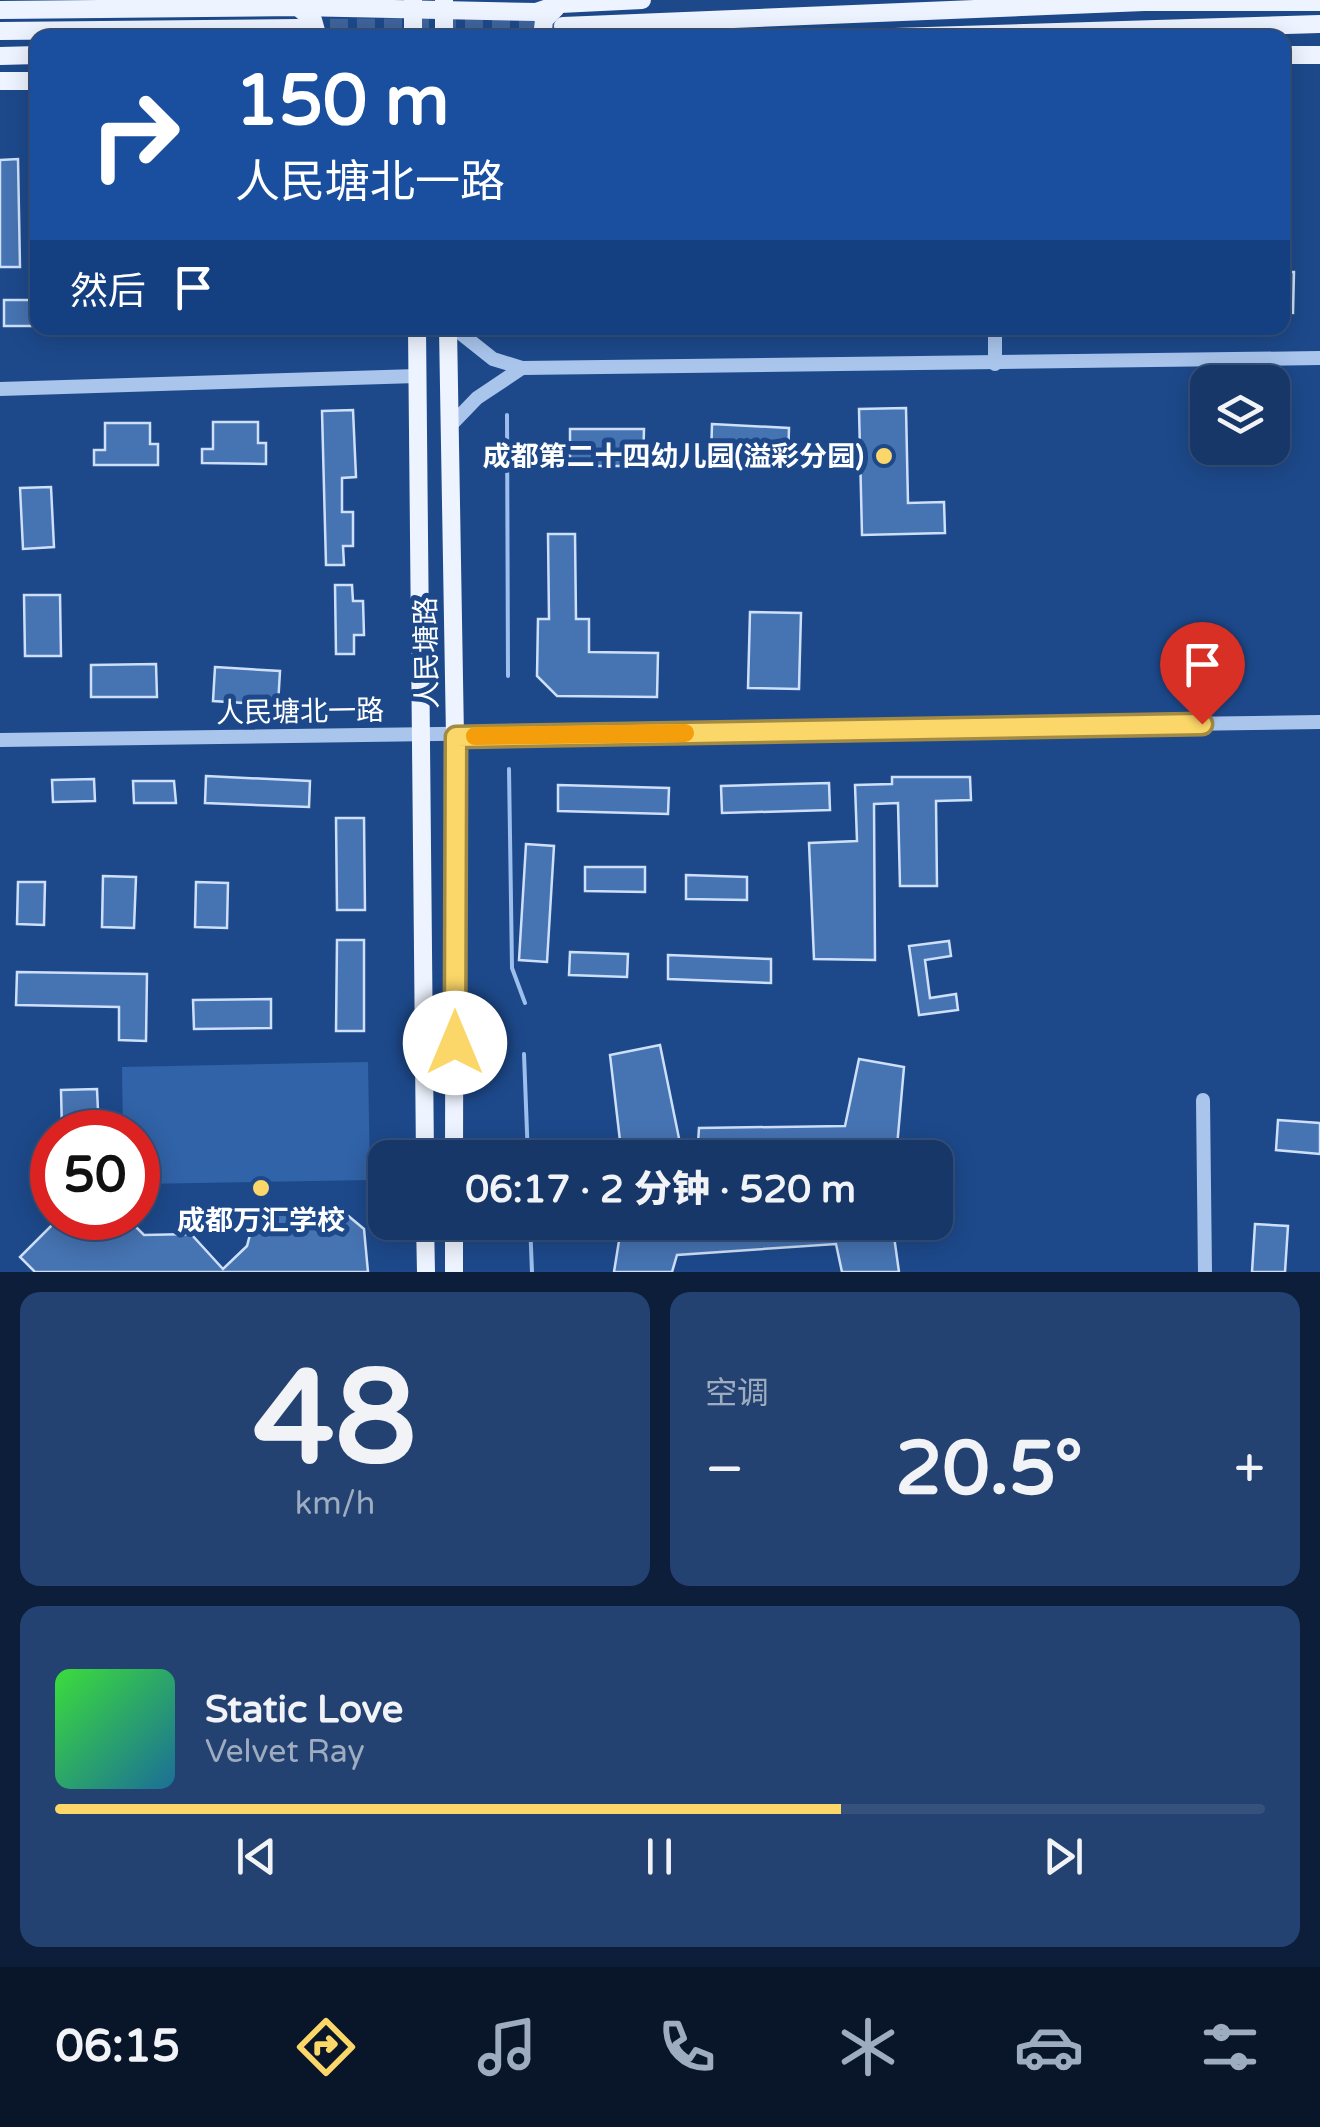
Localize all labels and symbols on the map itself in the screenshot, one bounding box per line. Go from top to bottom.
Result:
place label: 成都第二十四幼儿园(溢彩分园) [483,440,864,474]
marker: 成都第二十四幼儿园(溢彩分园) [873,445,895,467]
street label: 人民塘路 [409,597,445,709]
pin [1160,622,1245,725]
street label: 人民塘北一路 [216,694,384,730]
position arrow [403,991,507,1095]
speed limit sign: 50 [30,1110,160,1240]
marker: 成都万汇学校 [250,1177,272,1199]
place label: 成都万汇学校 [177,1204,345,1238]

